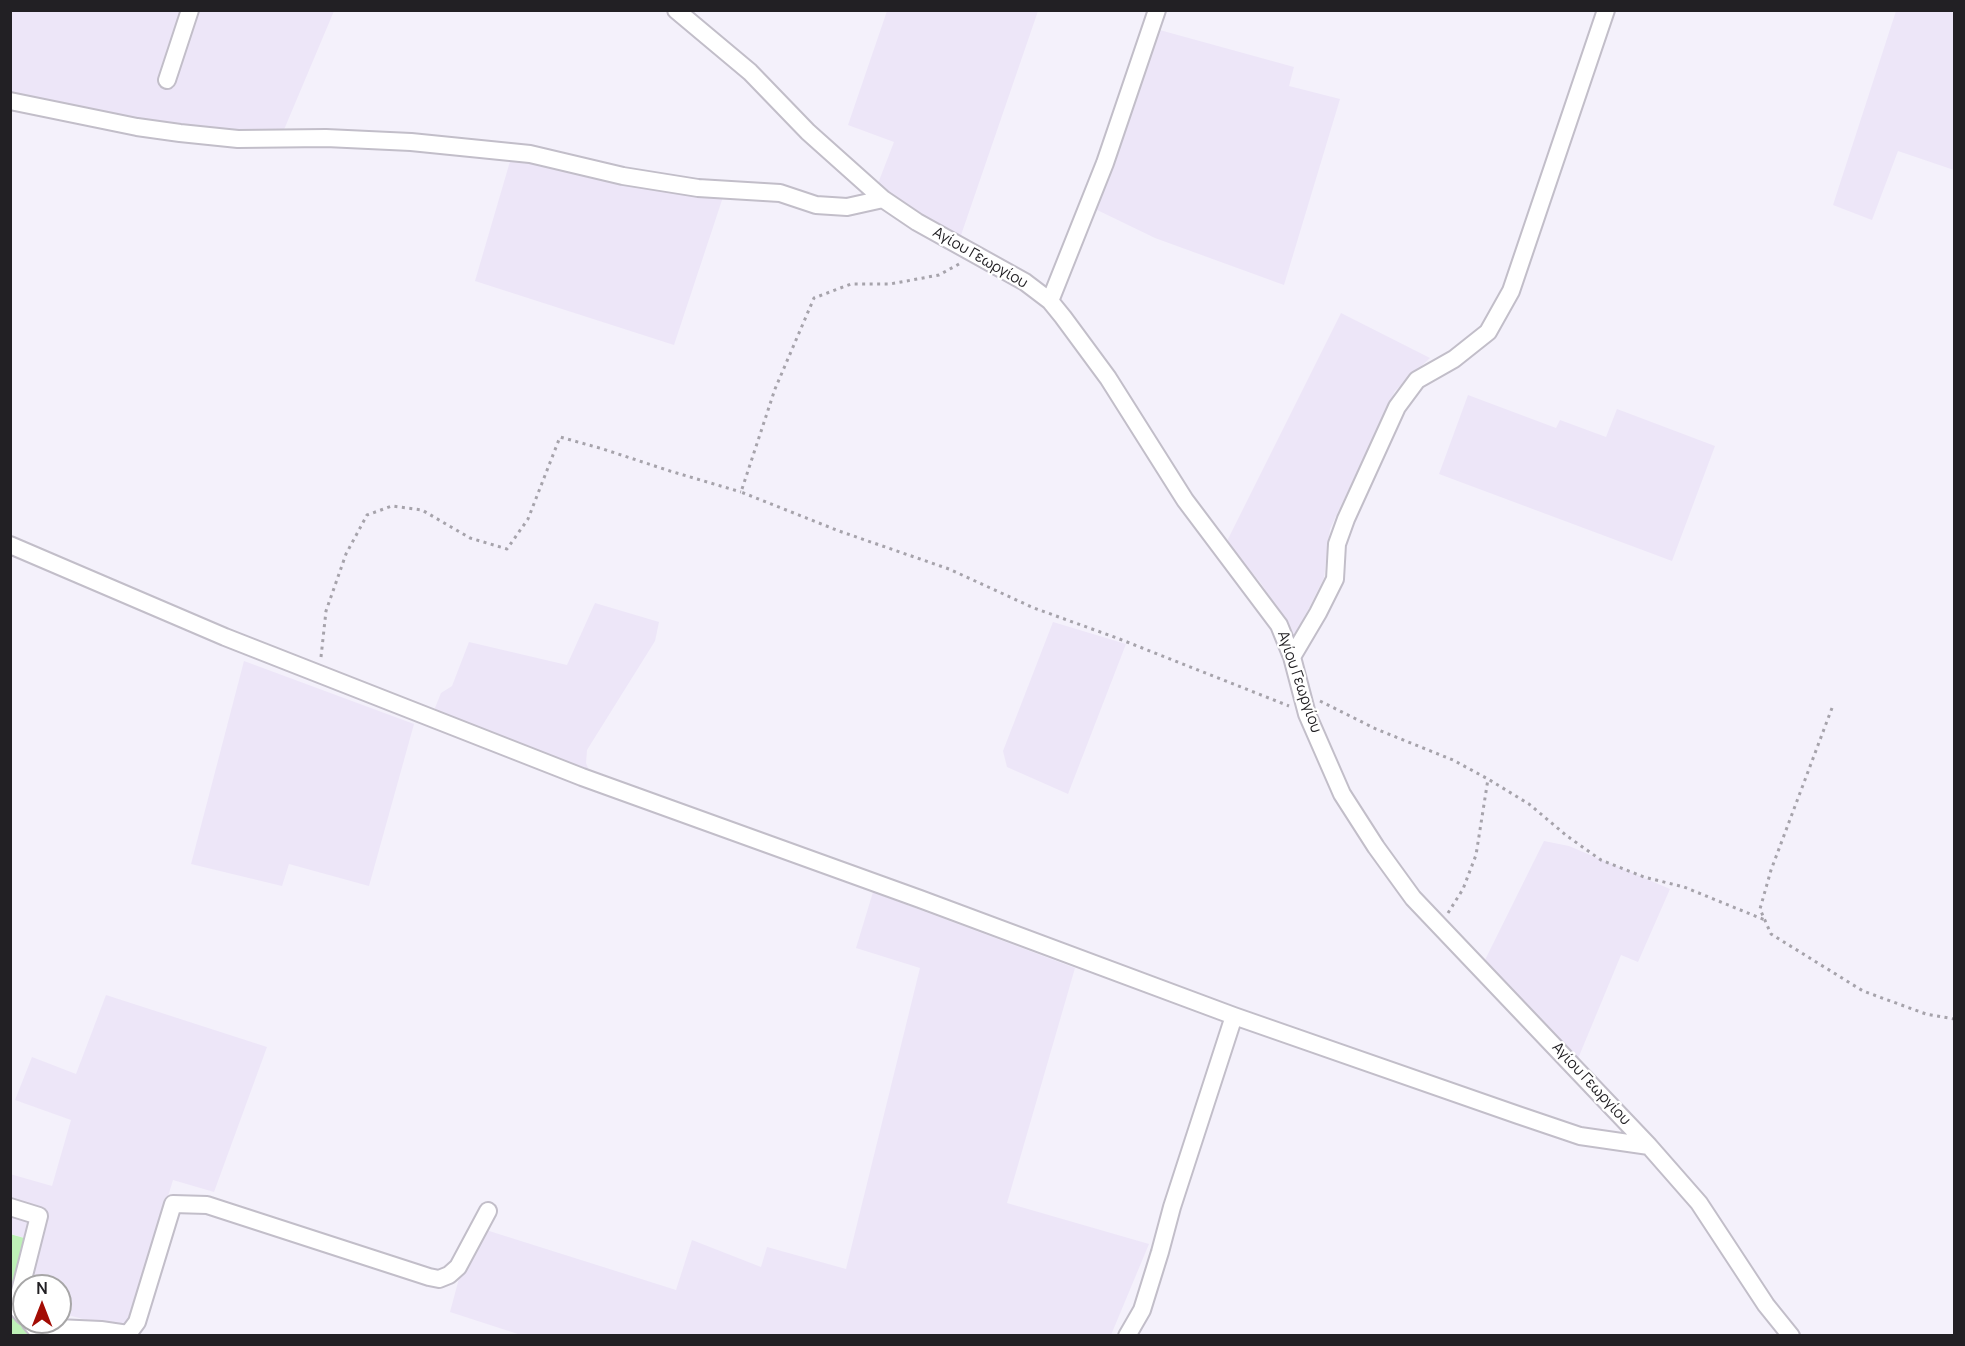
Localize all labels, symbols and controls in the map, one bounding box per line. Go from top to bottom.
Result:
street label: Αγίου Γεωργίου [929,224,1031,292]
street label: Αγίου Γεωργίου [1273,629,1325,735]
street label: Αγίου Γεωργίου [1548,1039,1634,1129]
north arrow [12,1274,72,1334]
text: N [36,1277,48,1299]

